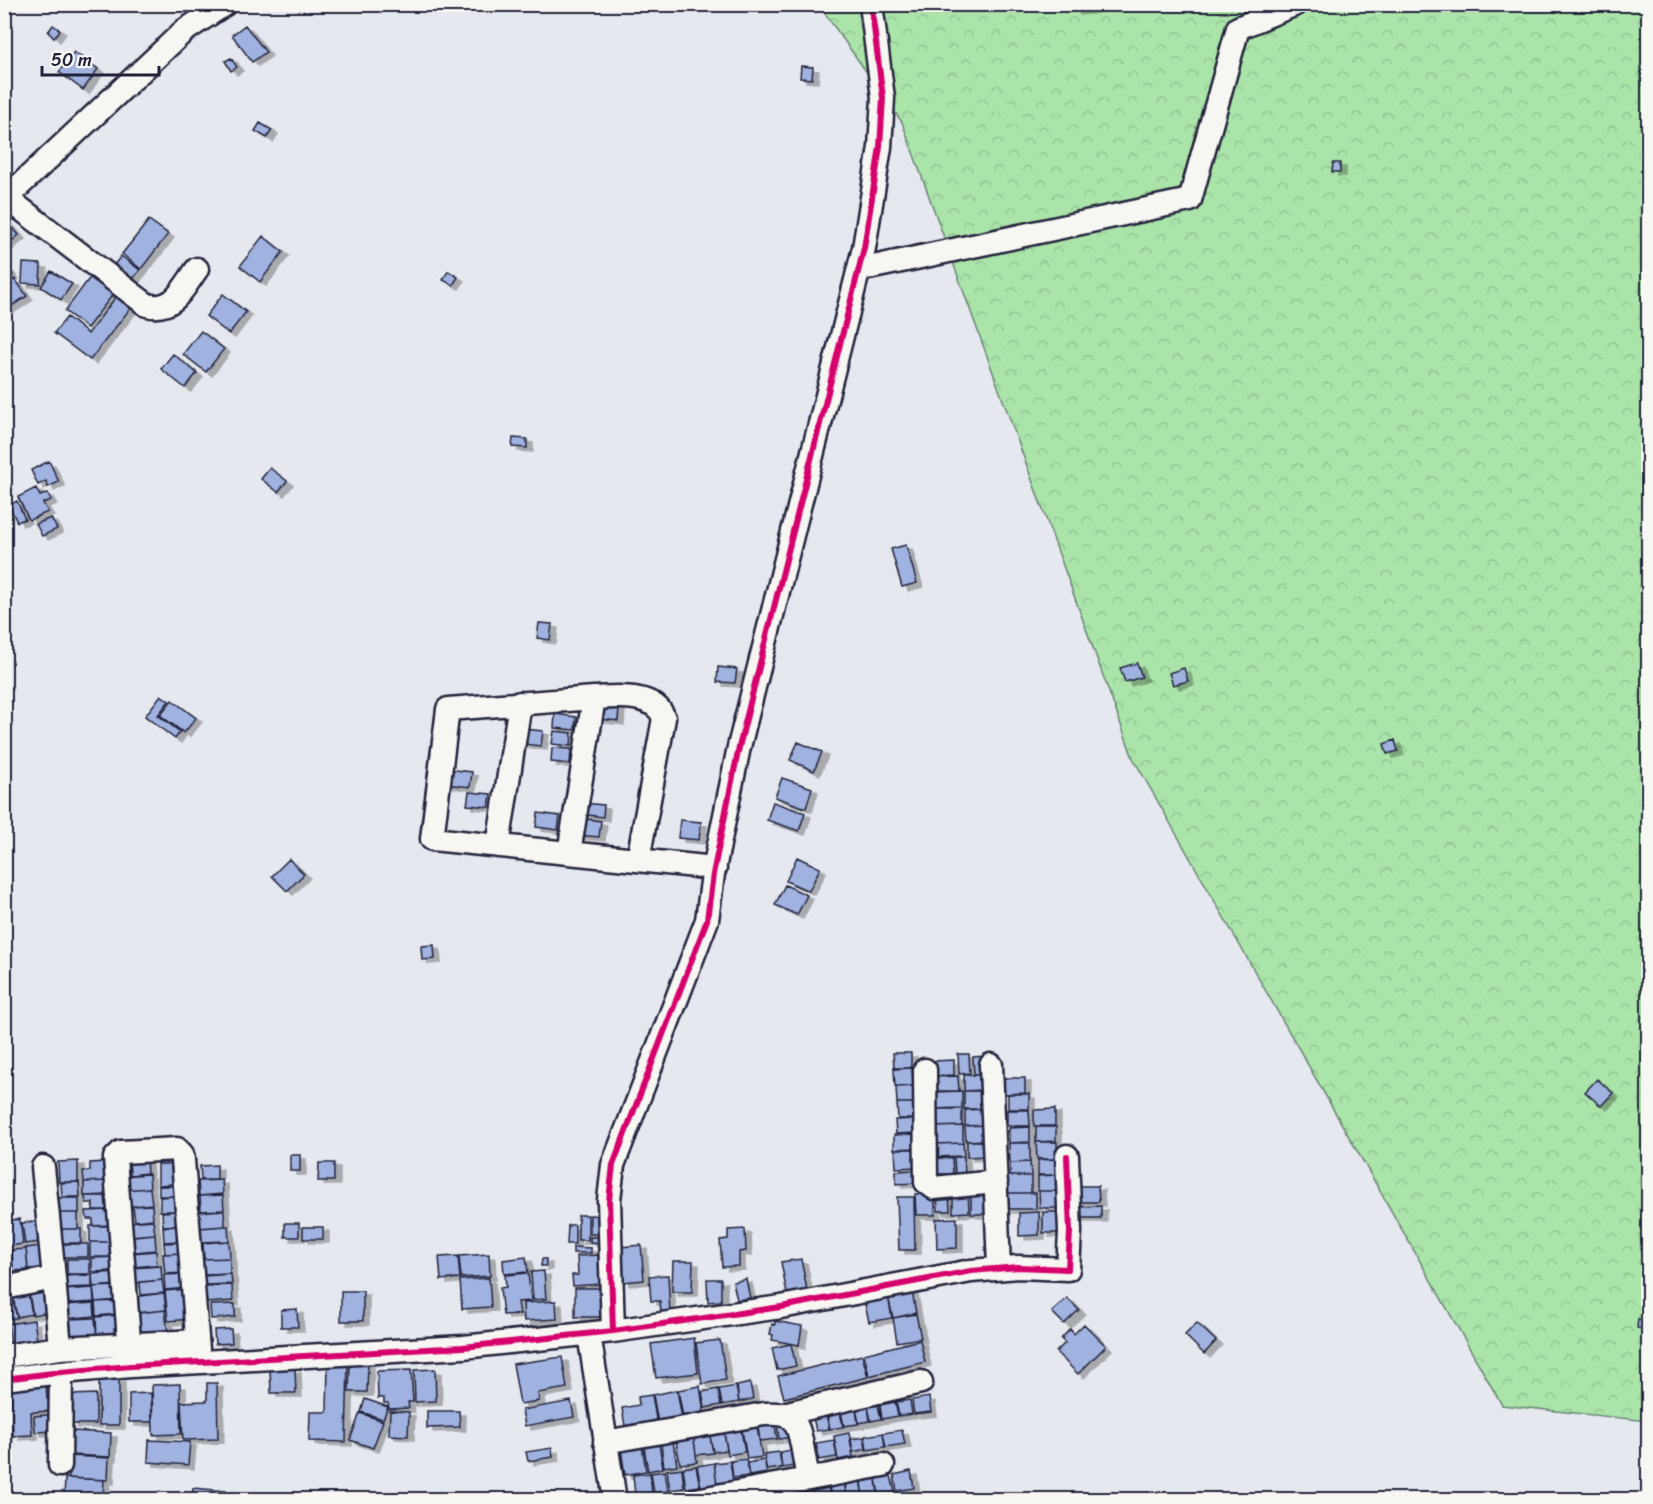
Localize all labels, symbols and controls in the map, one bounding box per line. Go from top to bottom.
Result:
scale bar [42,39,159,77]
text: 50 m [51,44,92,76]

